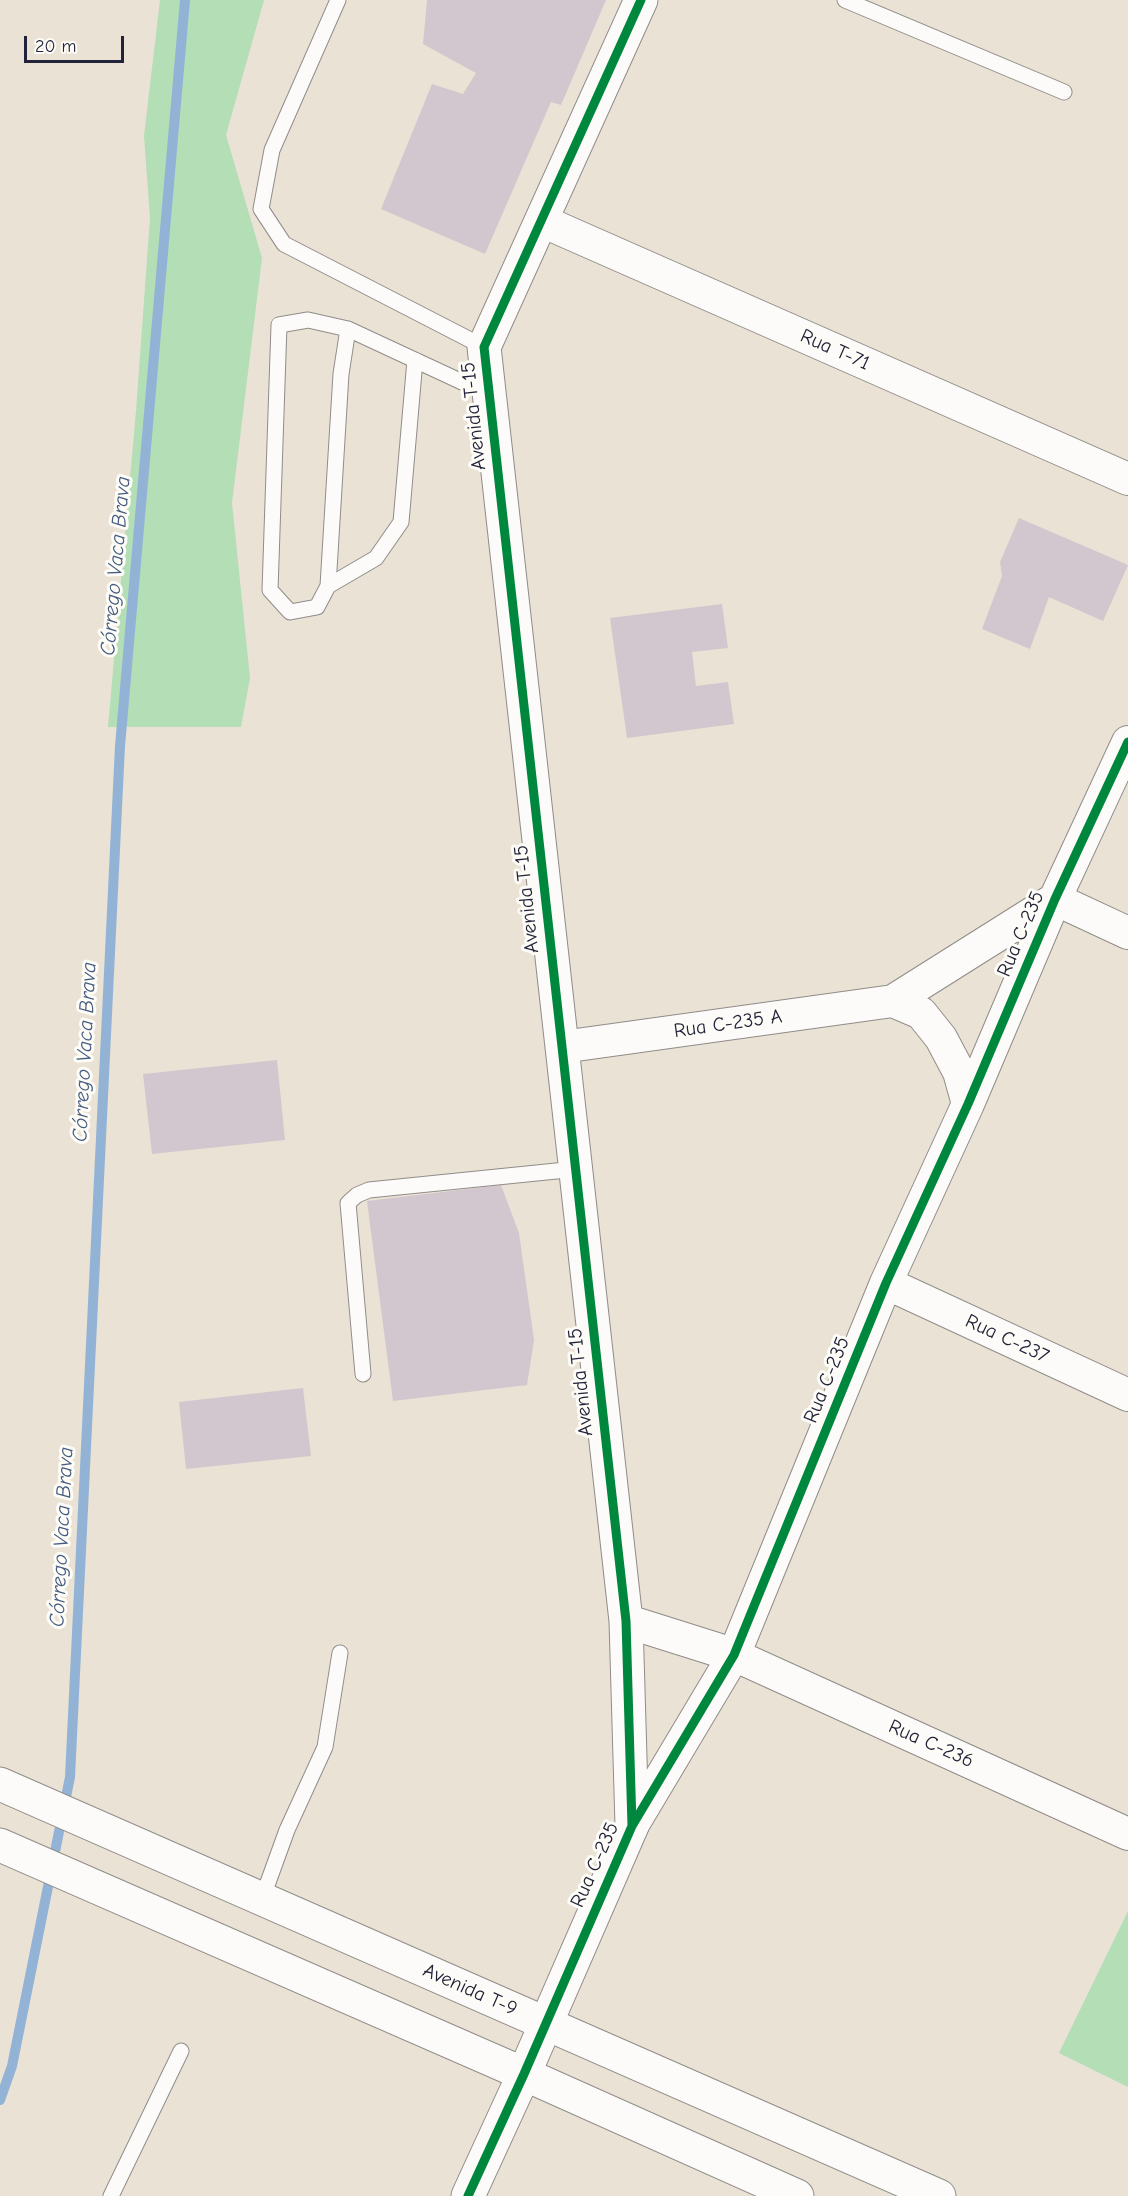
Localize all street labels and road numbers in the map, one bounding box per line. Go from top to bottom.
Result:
street label: Rua T-71 [797,324,873,376]
street label: Avenida T-15 [456,361,492,471]
street label: Avenida T-15 [509,844,545,954]
street label: Rua C-235 [992,888,1050,980]
street label: Rua C-235 A [672,1005,784,1043]
street label: Rua C-237 [961,1309,1053,1369]
street label: Avenida T-15 [563,1327,599,1437]
street label: Rua C-235 [799,1333,855,1427]
street label: Rua C-236 [885,1715,977,1773]
street label: Rua C-235 [566,1819,624,1911]
street label: Avenida T-9 [419,1959,521,2021]

